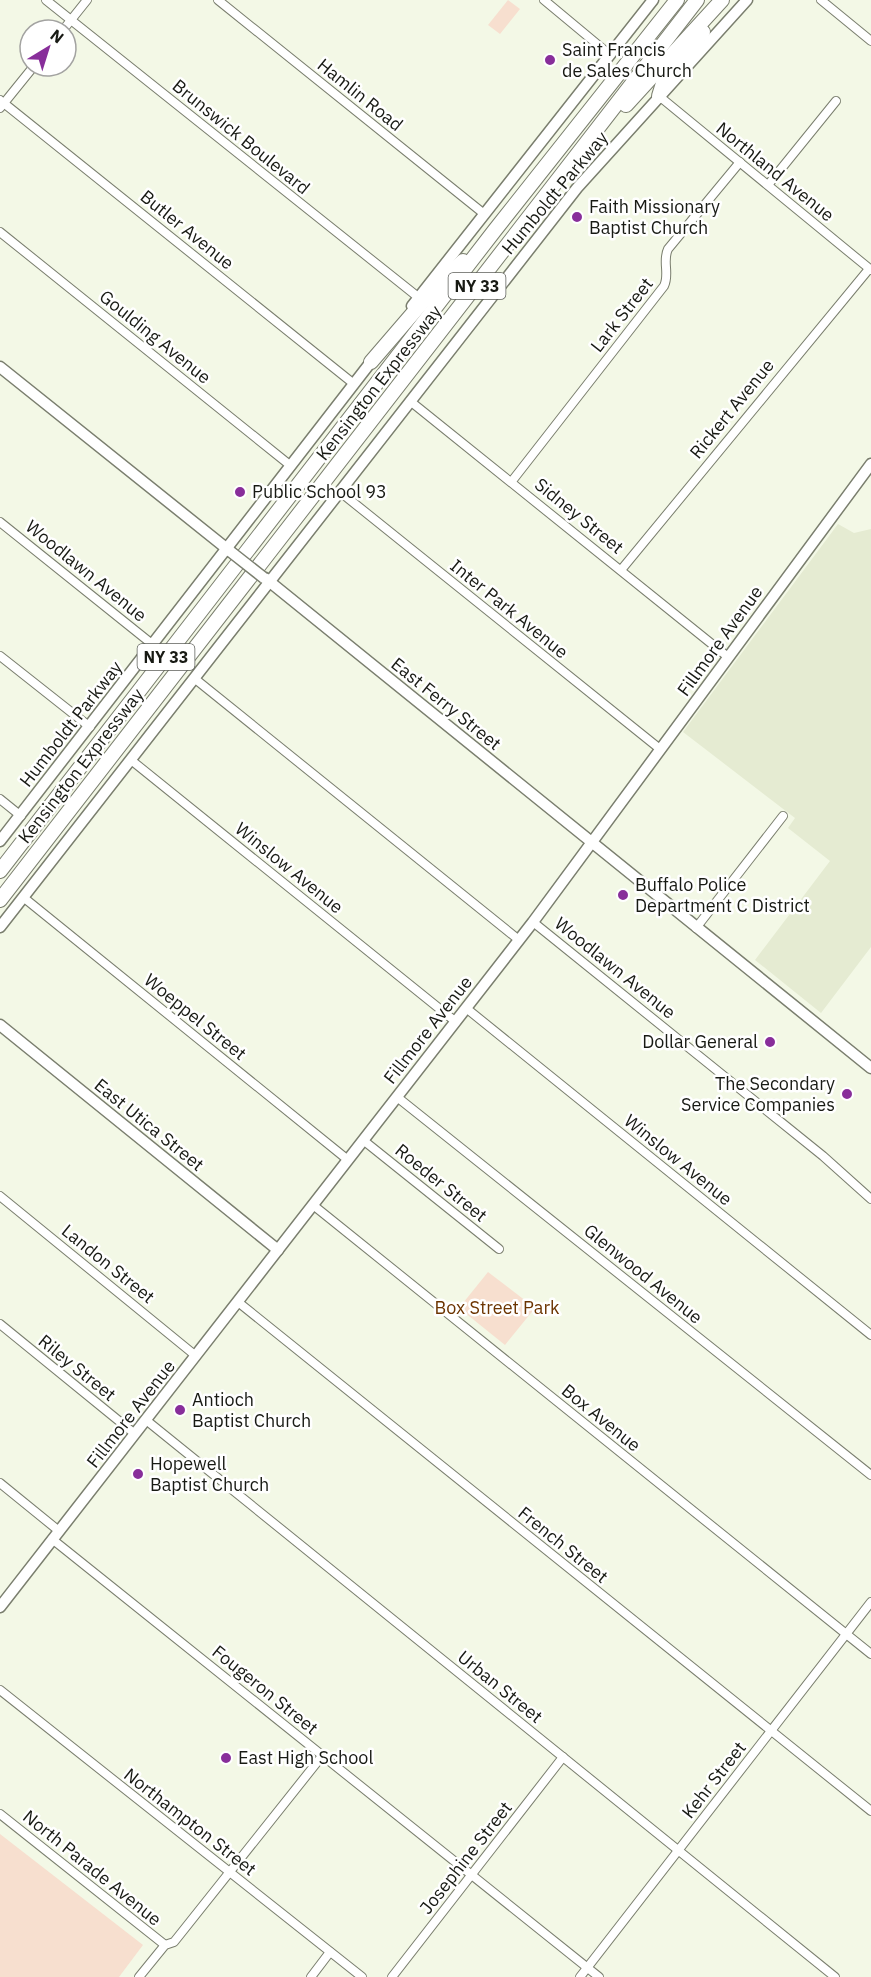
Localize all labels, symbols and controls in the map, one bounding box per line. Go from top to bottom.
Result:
north arrow [18,18,78,78]
text: N [47,25,68,48]
place label: Saint Francis de Sales Church [562,38,692,82]
street label: Hamlin Road [313,53,408,136]
marker: Saint Francis de Sales Church [543,53,557,67]
street label: Brunswick Boulevard [168,74,315,199]
street label: Northland Avenue [712,117,839,226]
street label: Humboldt Parkway [496,126,613,259]
street label: Butler Avenue [136,185,239,275]
place label: Faith Missionary Baptist Church [589,195,720,239]
marker: Faith Missionary Baptist Church [570,210,584,224]
road number: NY 33 [448,273,506,299]
street label: Lark Street [585,273,658,357]
street label: Goulding Avenue [95,285,216,389]
street label: Kensington Expressway [311,300,446,465]
street label: Rickert Avenue [684,354,779,463]
street label: Sidney Street [530,473,629,559]
place label: Public School 93 [252,480,387,503]
marker: Public School 93 [233,485,247,499]
street label: Woodlawn Avenue [21,515,152,627]
street label: Inter Park Avenue [446,554,573,663]
street label: Fillmore Avenue [672,581,767,700]
road number: NY 33 [138,644,195,670]
street label: East Ferry Street [387,652,506,755]
street label: Humboldt Parkway [14,656,127,791]
street label: Kensington Expressway [13,683,148,848]
street label: Winslow Avenue [231,817,348,918]
place label: Buffalo Police Department C District [635,873,810,917]
marker: Buffalo Police Department C District [616,888,630,902]
street label: Woodlawn Avenue [550,912,681,1024]
street label: Woeppel Street [139,968,251,1065]
street label: Fillmore Avenue [378,971,477,1088]
place label: Dollar General [642,1030,758,1053]
marker: Dollar General [763,1035,777,1049]
place label: The Secondary Service Companies [681,1072,835,1116]
street label: East Utica Street [90,1073,209,1176]
marker: The Secondary Service Companies [840,1087,854,1101]
street label: Winslow Avenue [620,1109,737,1210]
street label: Roeder Street [391,1139,492,1227]
street label: Landon Street [57,1219,160,1308]
street label: Glenwood Avenue [579,1219,707,1329]
park label: Box Street Park [434,1296,560,1319]
street label: Riley Street [34,1329,121,1406]
street label: Fillmore Avenue [81,1355,180,1472]
street label: Box Avenue [557,1379,646,1457]
place label: Antioch Baptist Church [192,1388,311,1432]
marker: Antioch Baptist Church [173,1403,187,1417]
place label: Hopewell Baptist Church [150,1452,269,1496]
marker: Hopewell Baptist Church [131,1467,145,1481]
street label: French Street [514,1501,613,1588]
street label: Fougeron Street [208,1640,323,1739]
street label: Urban Street [453,1645,547,1728]
street label: Kehr Street [676,1737,751,1823]
place label: East High School [238,1746,373,1769]
marker: East High School [219,1751,233,1765]
street label: Northampton Street [119,1763,261,1880]
street label: Josephine Street [414,1797,517,1919]
street label: North Parade Avenue [18,1805,166,1931]

